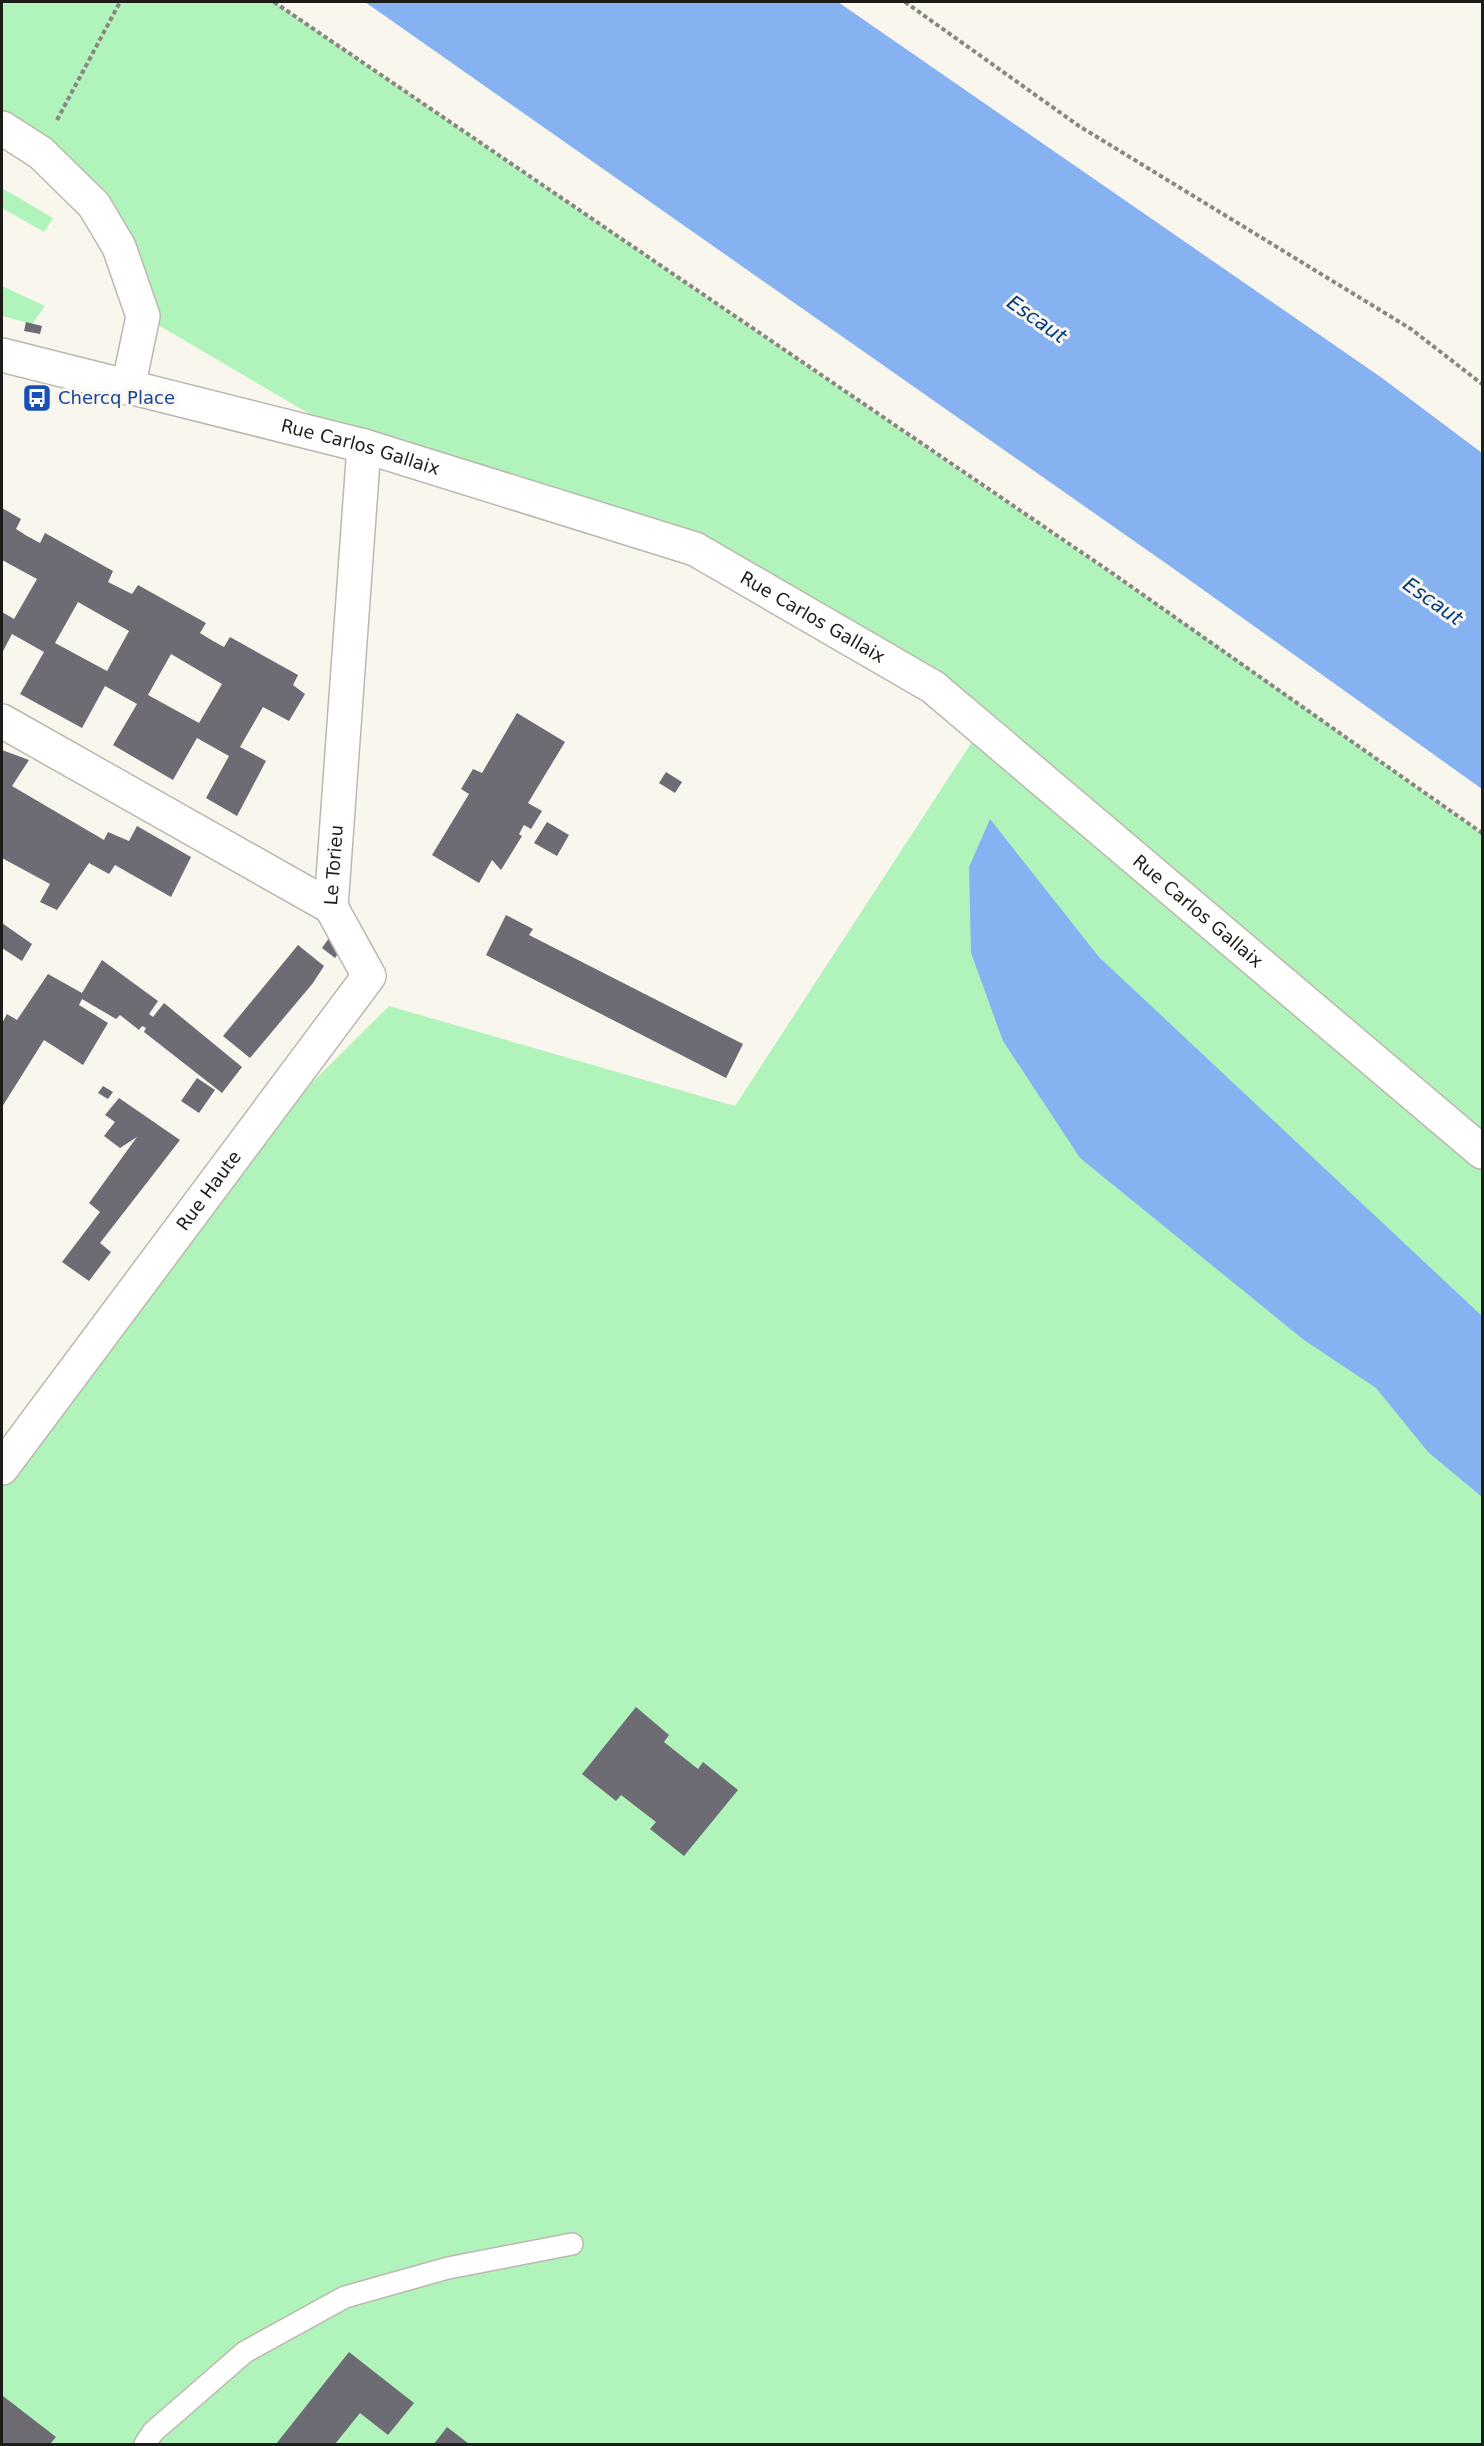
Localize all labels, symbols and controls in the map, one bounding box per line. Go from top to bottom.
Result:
water label: Escaut [1003,290,1072,349]
bus stop icon: Chercq Place [21,382,53,414]
place label: Chercq Place [58,387,175,408]
street label: Rue Carlos Gallaix [279,415,443,479]
street label: Rue Carlos Gallaix [737,567,889,667]
water label: Escaut [1399,572,1468,631]
street label: Le Torieu [320,824,347,906]
street label: Rue Carlos Gallaix [1129,850,1268,972]
street label: Rue Haute [172,1146,245,1234]

